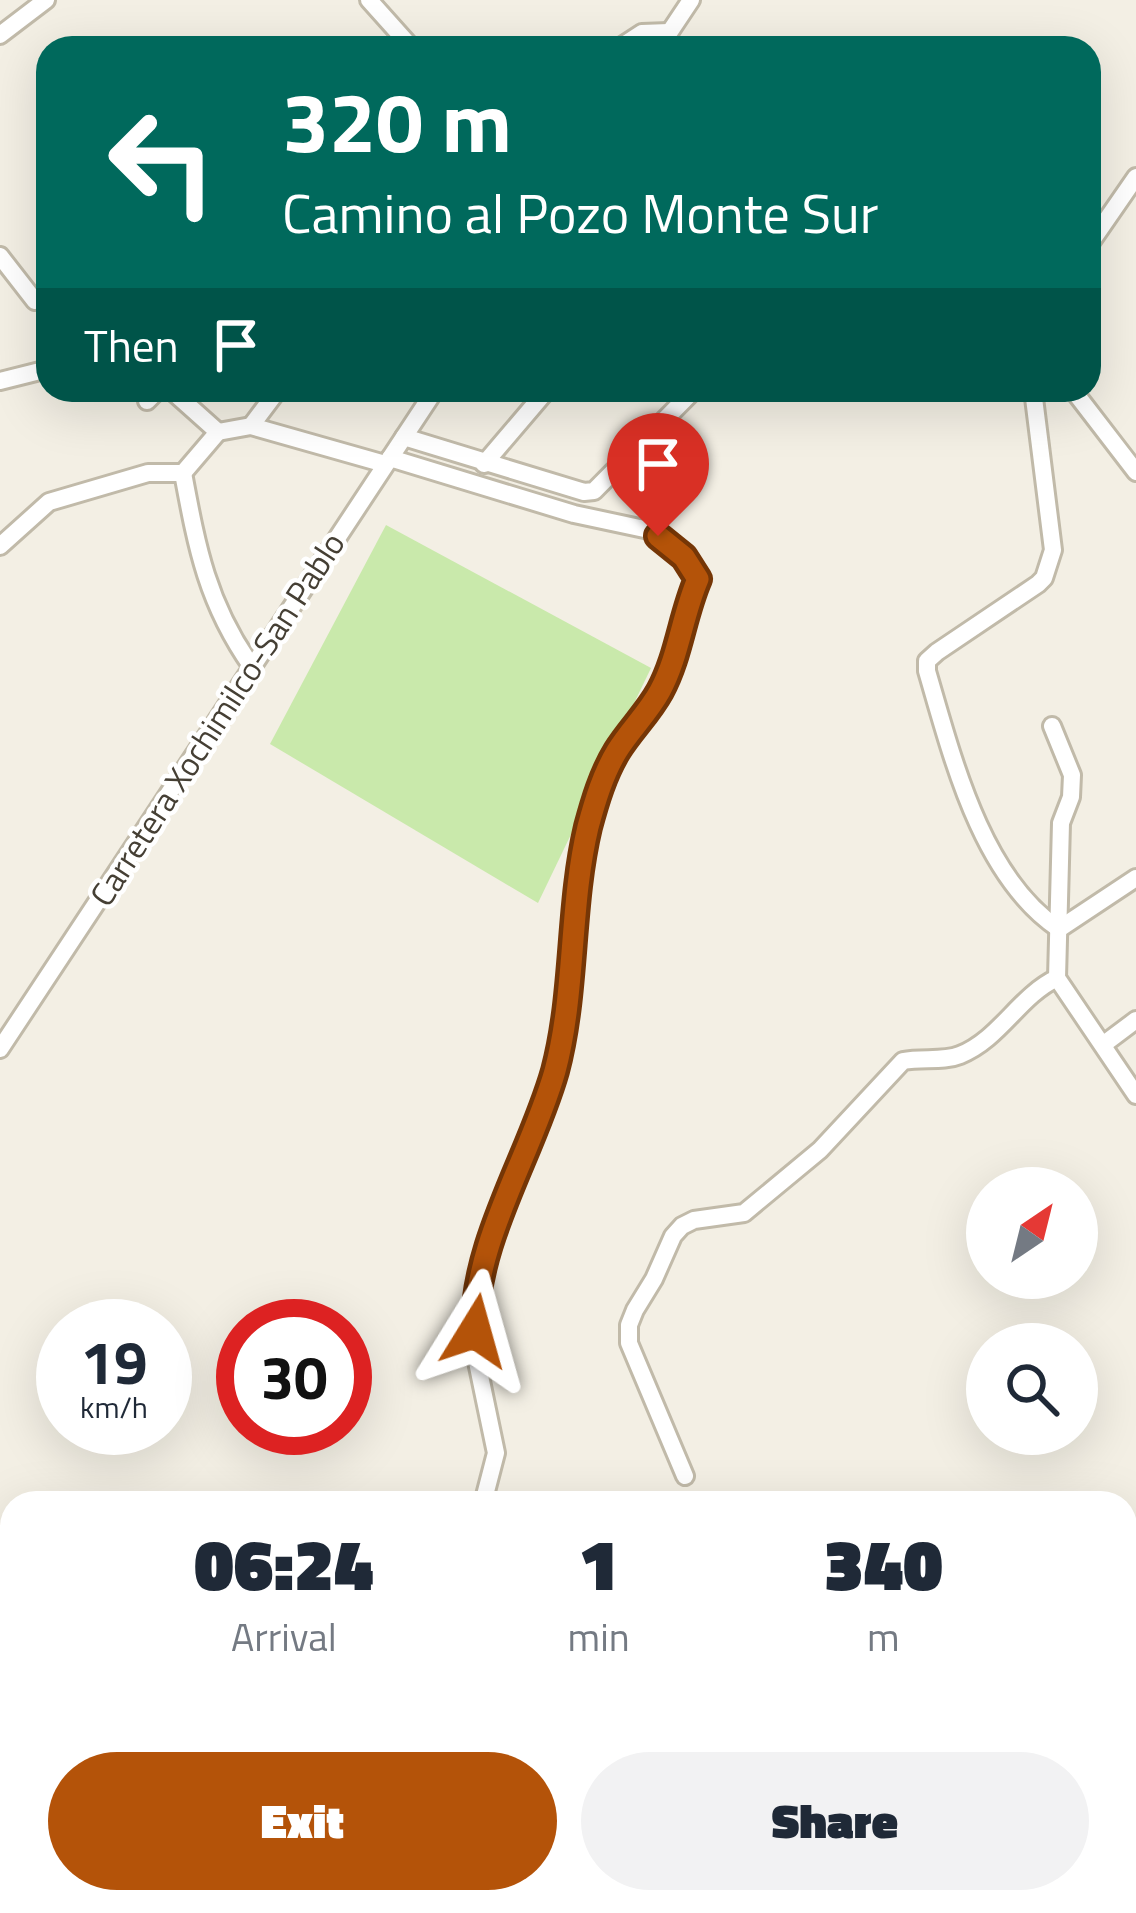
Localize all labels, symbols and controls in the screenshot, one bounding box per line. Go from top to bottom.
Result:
text: 320 m [282,57,512,185]
icon: left [84,84,240,240]
text: Camino al Pozo Monte Sur [282,172,878,254]
text: Then [84,311,179,379]
icon: arrive [203,312,269,378]
pin [607,413,709,536]
icon: arrive [625,431,691,497]
street label: Carretera Xochimilco-San Pablo [77,522,357,916]
north arrow [966,1167,1098,1299]
map controls [966,1167,1098,1455]
position arrow [412,1268,538,1394]
speed limit sign: 30 [216,1299,372,1455]
text: 19 [80,1316,148,1407]
button: search [966,1323,1098,1455]
text: km/h [80,1384,148,1430]
text: 06:24 [194,1508,373,1618]
text: 1 [579,1508,618,1618]
text: 340 [824,1508,943,1618]
text: Arrival [231,1607,337,1666]
text: min [568,1607,630,1666]
text: m [867,1607,900,1666]
button: Exit [48,1752,557,1890]
button: Share [581,1752,1089,1890]

